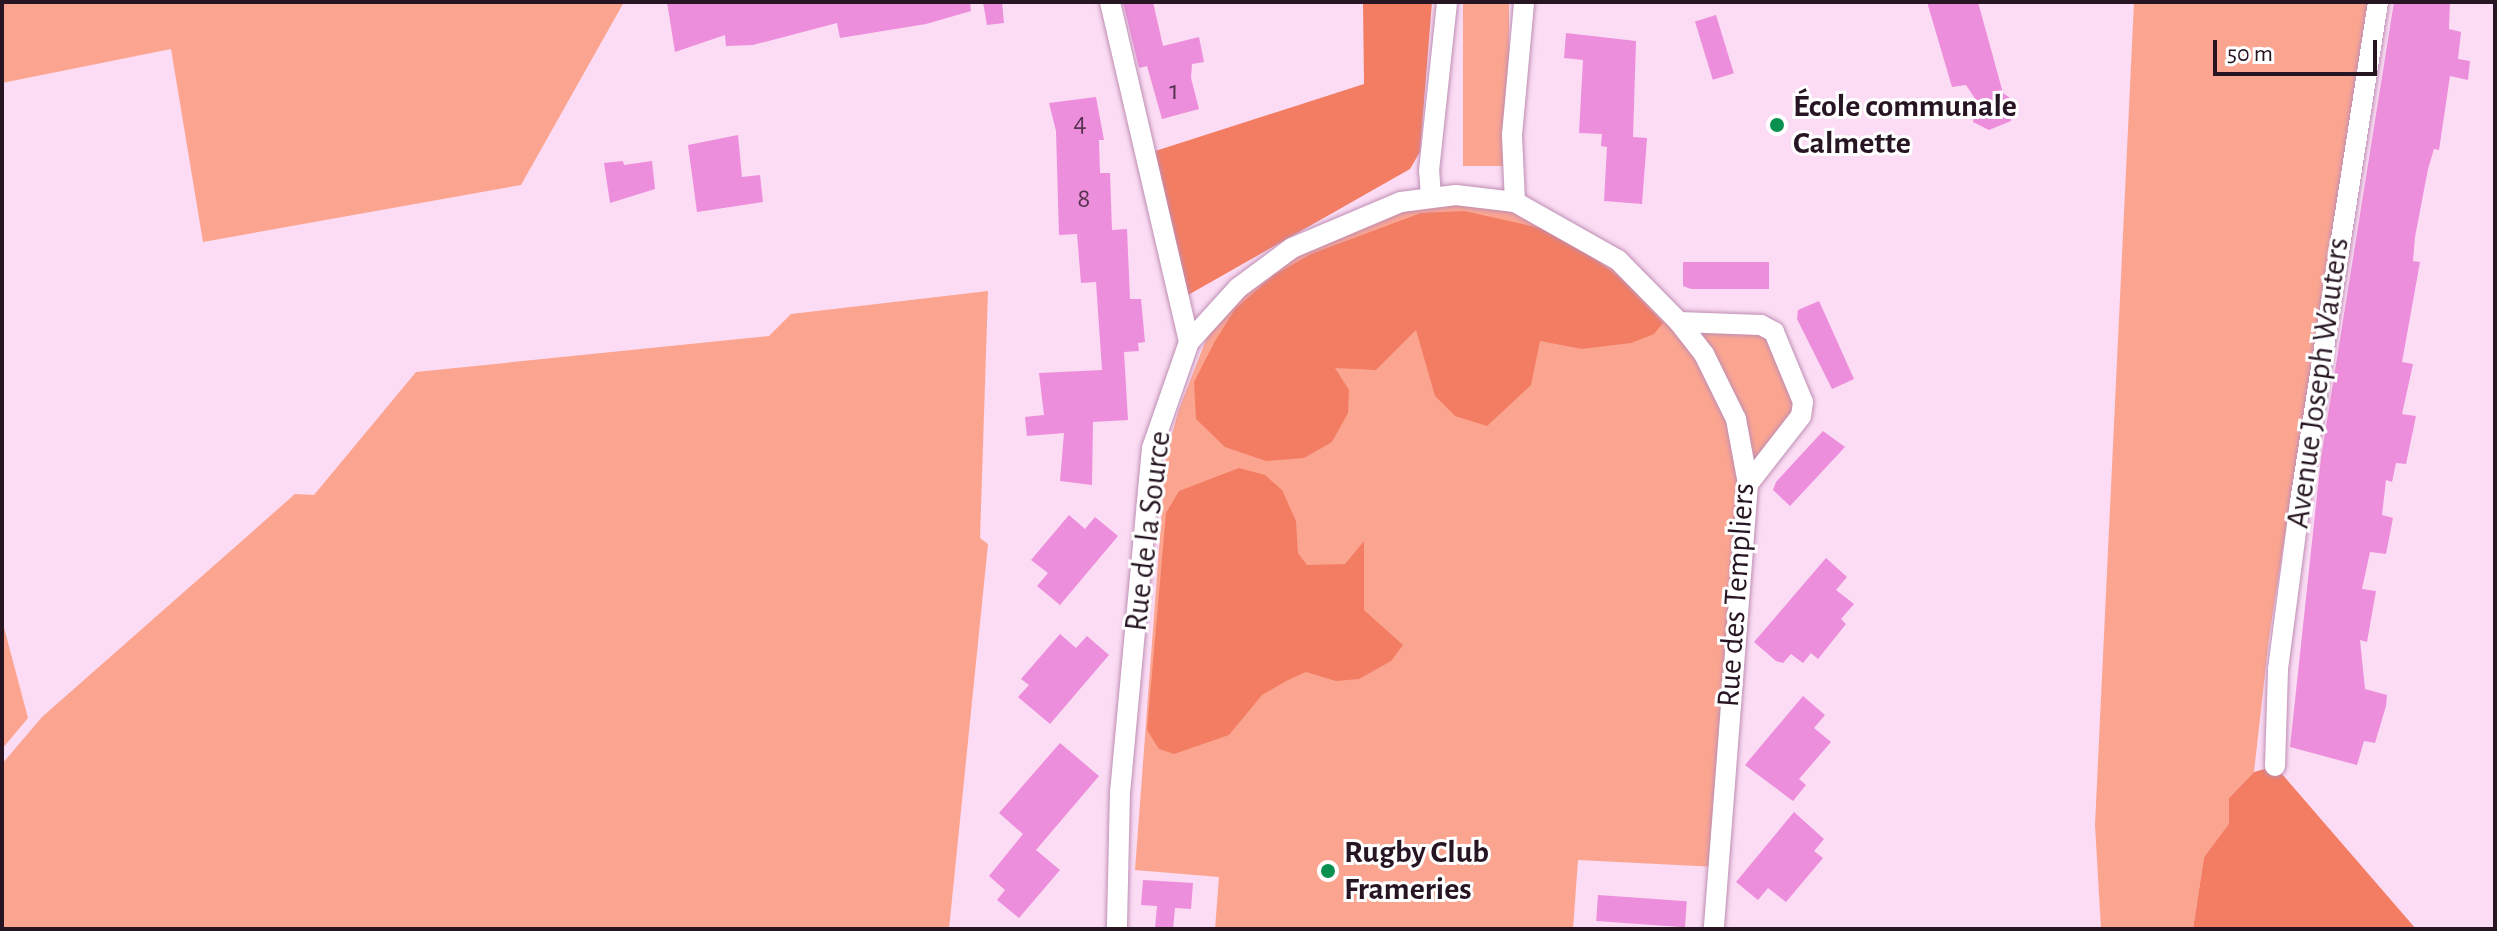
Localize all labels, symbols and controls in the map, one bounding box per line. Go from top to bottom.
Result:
scale bar [2217,24,2381,74]
text: 50 m [2227,42,2273,66]
house number: 1 [1169,74,1179,108]
place label: École communale Calmette [1793,88,2017,163]
house number: 4 [1073,106,1087,140]
marker: École communale Calmette [1768,116,1786,134]
house number: 8 [1077,182,1091,216]
street label: Avenue Joseph Wauters [2279,235,2357,531]
street label: Rue de la Source [1117,429,1179,633]
street label: Rue des Templiers [1709,482,1763,708]
place label: Rugby Club Frameries [1344,834,1489,909]
marker: Rugby Club Frameries [1319,862,1337,880]

